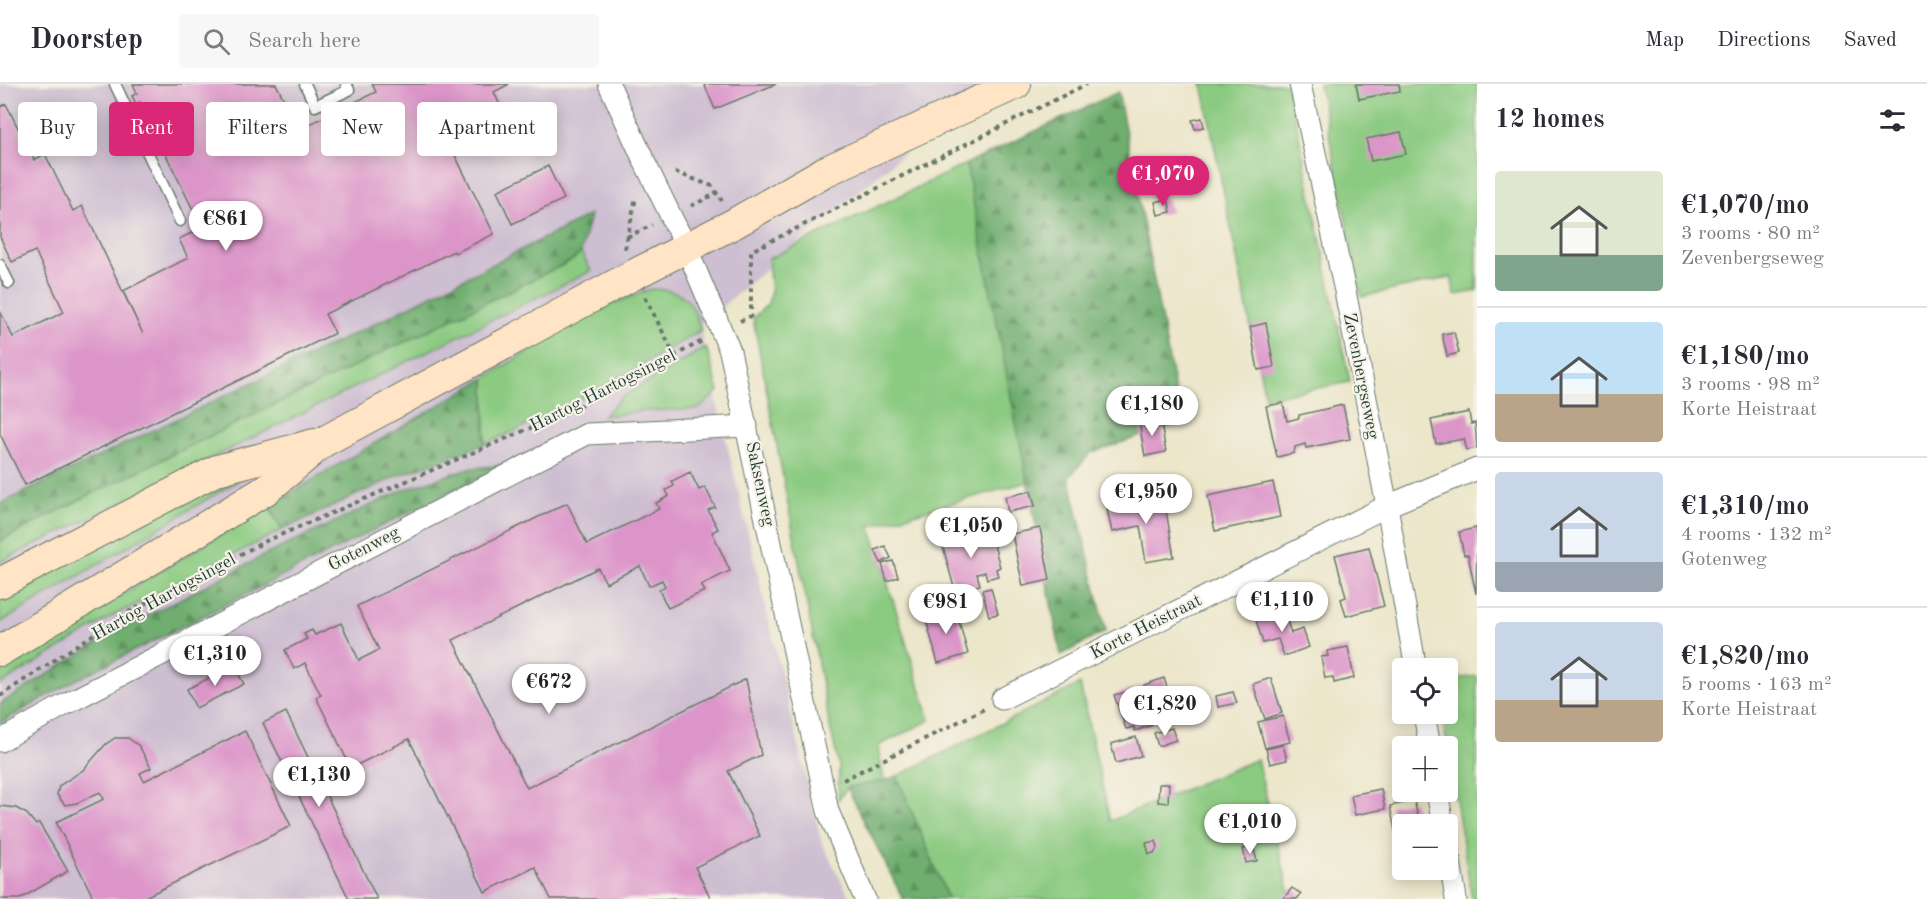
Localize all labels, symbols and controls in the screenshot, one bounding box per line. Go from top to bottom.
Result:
search box [179,14,599,68]
icon: search [200,25,233,58]
text: Doorstep [30,27,143,55]
text: Search here [248,30,361,52]
text: Map [1645,30,1684,51]
text: Directions [1717,30,1811,51]
text: Saved [1844,30,1897,51]
chip: Buy [18,102,97,156]
chip: Rent [109,102,194,156]
chip: Filters [206,102,309,156]
chip: New [321,102,405,156]
chip: Apartment [417,102,557,156]
icon: filters [1876,104,1909,137]
text: 12 homes [1495,107,1604,133]
pin: €1,070 [1114,156,1212,207]
text: €1,070 [1131,165,1195,185]
text: €1,070/mo [1681,193,1809,219]
icon: home [1543,195,1615,267]
pin: €861 [190,201,262,252]
text: €861 [203,210,249,230]
text: 3 rooms · 80 m² [1681,224,1820,244]
text: Zevenbergseweg [1681,249,1824,269]
street label: Zevenbergseweg [1340,311,1382,441]
text: €1,180/mo [1681,344,1809,370]
street label: Hartog Hartogsingel [527,346,679,436]
icon: home [1543,346,1615,418]
text: 3 rooms · 98 m² [1681,375,1820,395]
pin: €1,180 [1103,386,1201,437]
text: €1,180 [1120,395,1184,415]
text: Korte Heistraat [1681,400,1817,420]
street label: Saksenweg [742,440,778,528]
pin: €1,950 [1097,474,1195,525]
text: €1,950 [1114,483,1178,503]
text: €1,310/mo [1681,494,1809,520]
icon: home [1543,496,1615,568]
pin: €1,050 [922,508,1020,559]
text: €1,050 [939,517,1003,537]
street label: Gotenweg [325,523,403,575]
text: 4 rooms · 132 m² [1681,525,1831,545]
street label: Hartog Hartogsingel [89,550,239,644]
text: Gotenweg [1681,550,1767,570]
pin: €1,110 [1233,582,1331,633]
pin: €981 [910,584,982,635]
street label: Korte Heistraat [1087,591,1205,663]
text: €1,110 [1250,591,1314,611]
text: €981 [923,593,969,613]
pin: €1,310 [166,636,264,687]
text: €1,820/mo [1681,644,1809,670]
text: €1,310 [183,645,247,665]
icon: home [1543,646,1615,718]
map controls [1392,658,1458,880]
button: locate [1392,658,1458,724]
pin: €672 [513,664,585,715]
text: €672 [526,673,572,693]
text: 5 rooms · 163 m² [1681,675,1831,695]
pin: €1,820 [1116,686,1214,737]
text: €1,820 [1133,695,1197,715]
text: Korte Heistraat [1681,700,1817,720]
button: + [1392,736,1458,802]
pin: €1,130 [270,757,368,808]
text: €1,130 [287,766,351,786]
pin: €1,010 [1201,804,1299,855]
text: €1,010 [1218,813,1282,833]
button: − [1392,814,1458,880]

